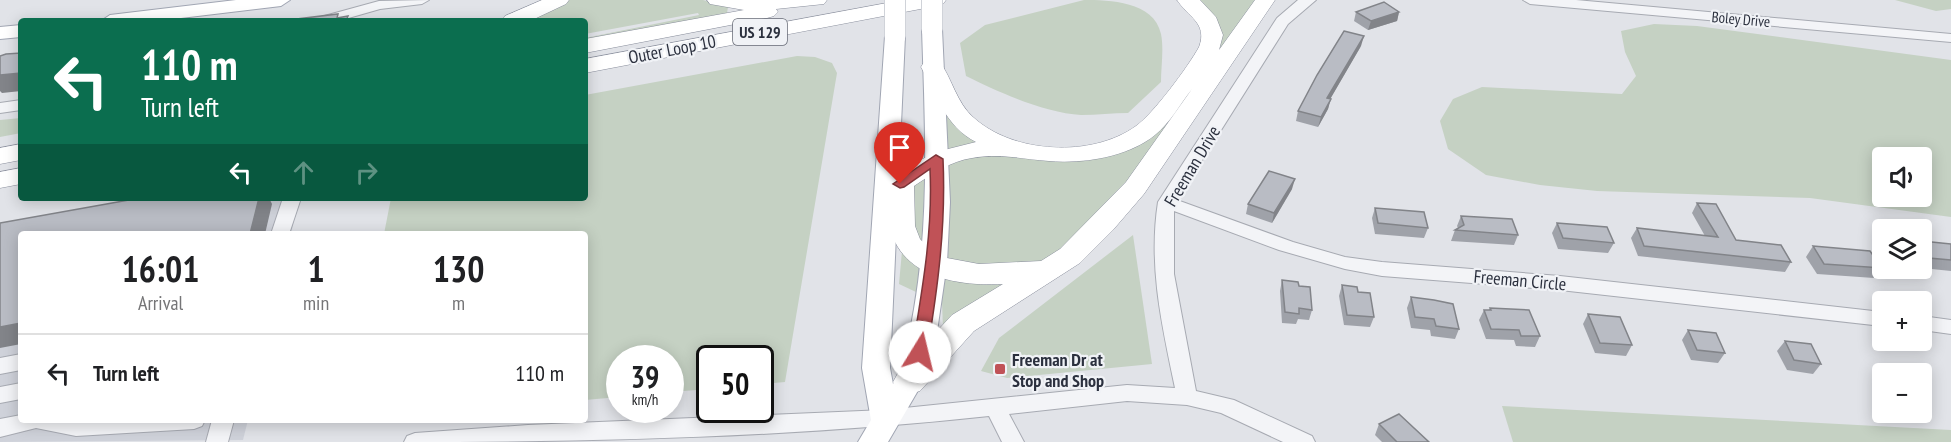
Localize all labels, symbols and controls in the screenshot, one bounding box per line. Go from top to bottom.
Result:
street label: Boley Drive [1711,7,1771,31]
road number: US 129 [733,19,787,45]
street label: Outer Loop 10 [626,29,718,69]
text: 110 m [141,37,238,92]
icon: left [42,42,120,120]
text: Turn left [141,90,219,124]
street label: Freeman Drive [1159,121,1225,211]
pin [874,122,925,184]
icon: arrive [883,131,916,164]
map controls [1872,147,1932,423]
button: sound [1872,147,1932,207]
icon: left [224,156,257,189]
icon: ahead [287,156,320,189]
icon: right [350,156,383,189]
button: layers [1872,219,1932,279]
text: 16:01 [122,245,199,292]
text: 1 [307,245,325,292]
text: 130 [433,245,484,292]
street label: Freeman Circle [1473,264,1567,296]
text: Arrival [138,290,183,316]
text: min [303,290,329,316]
text: m [452,290,465,316]
button: + [1872,291,1932,351]
position arrow [888,320,952,384]
speed limit sign: 50 [696,345,774,423]
place label: Freeman Dr at Stop and Shop [1012,348,1104,392]
icon: left [42,357,75,390]
text: 39 [631,357,659,396]
text: Turn left [93,359,159,387]
text: 110 m [515,359,564,387]
marker: Freeman Dr at Stop and Shop [993,362,1007,376]
button: − [1872,363,1932,423]
text: km/h [632,390,658,409]

